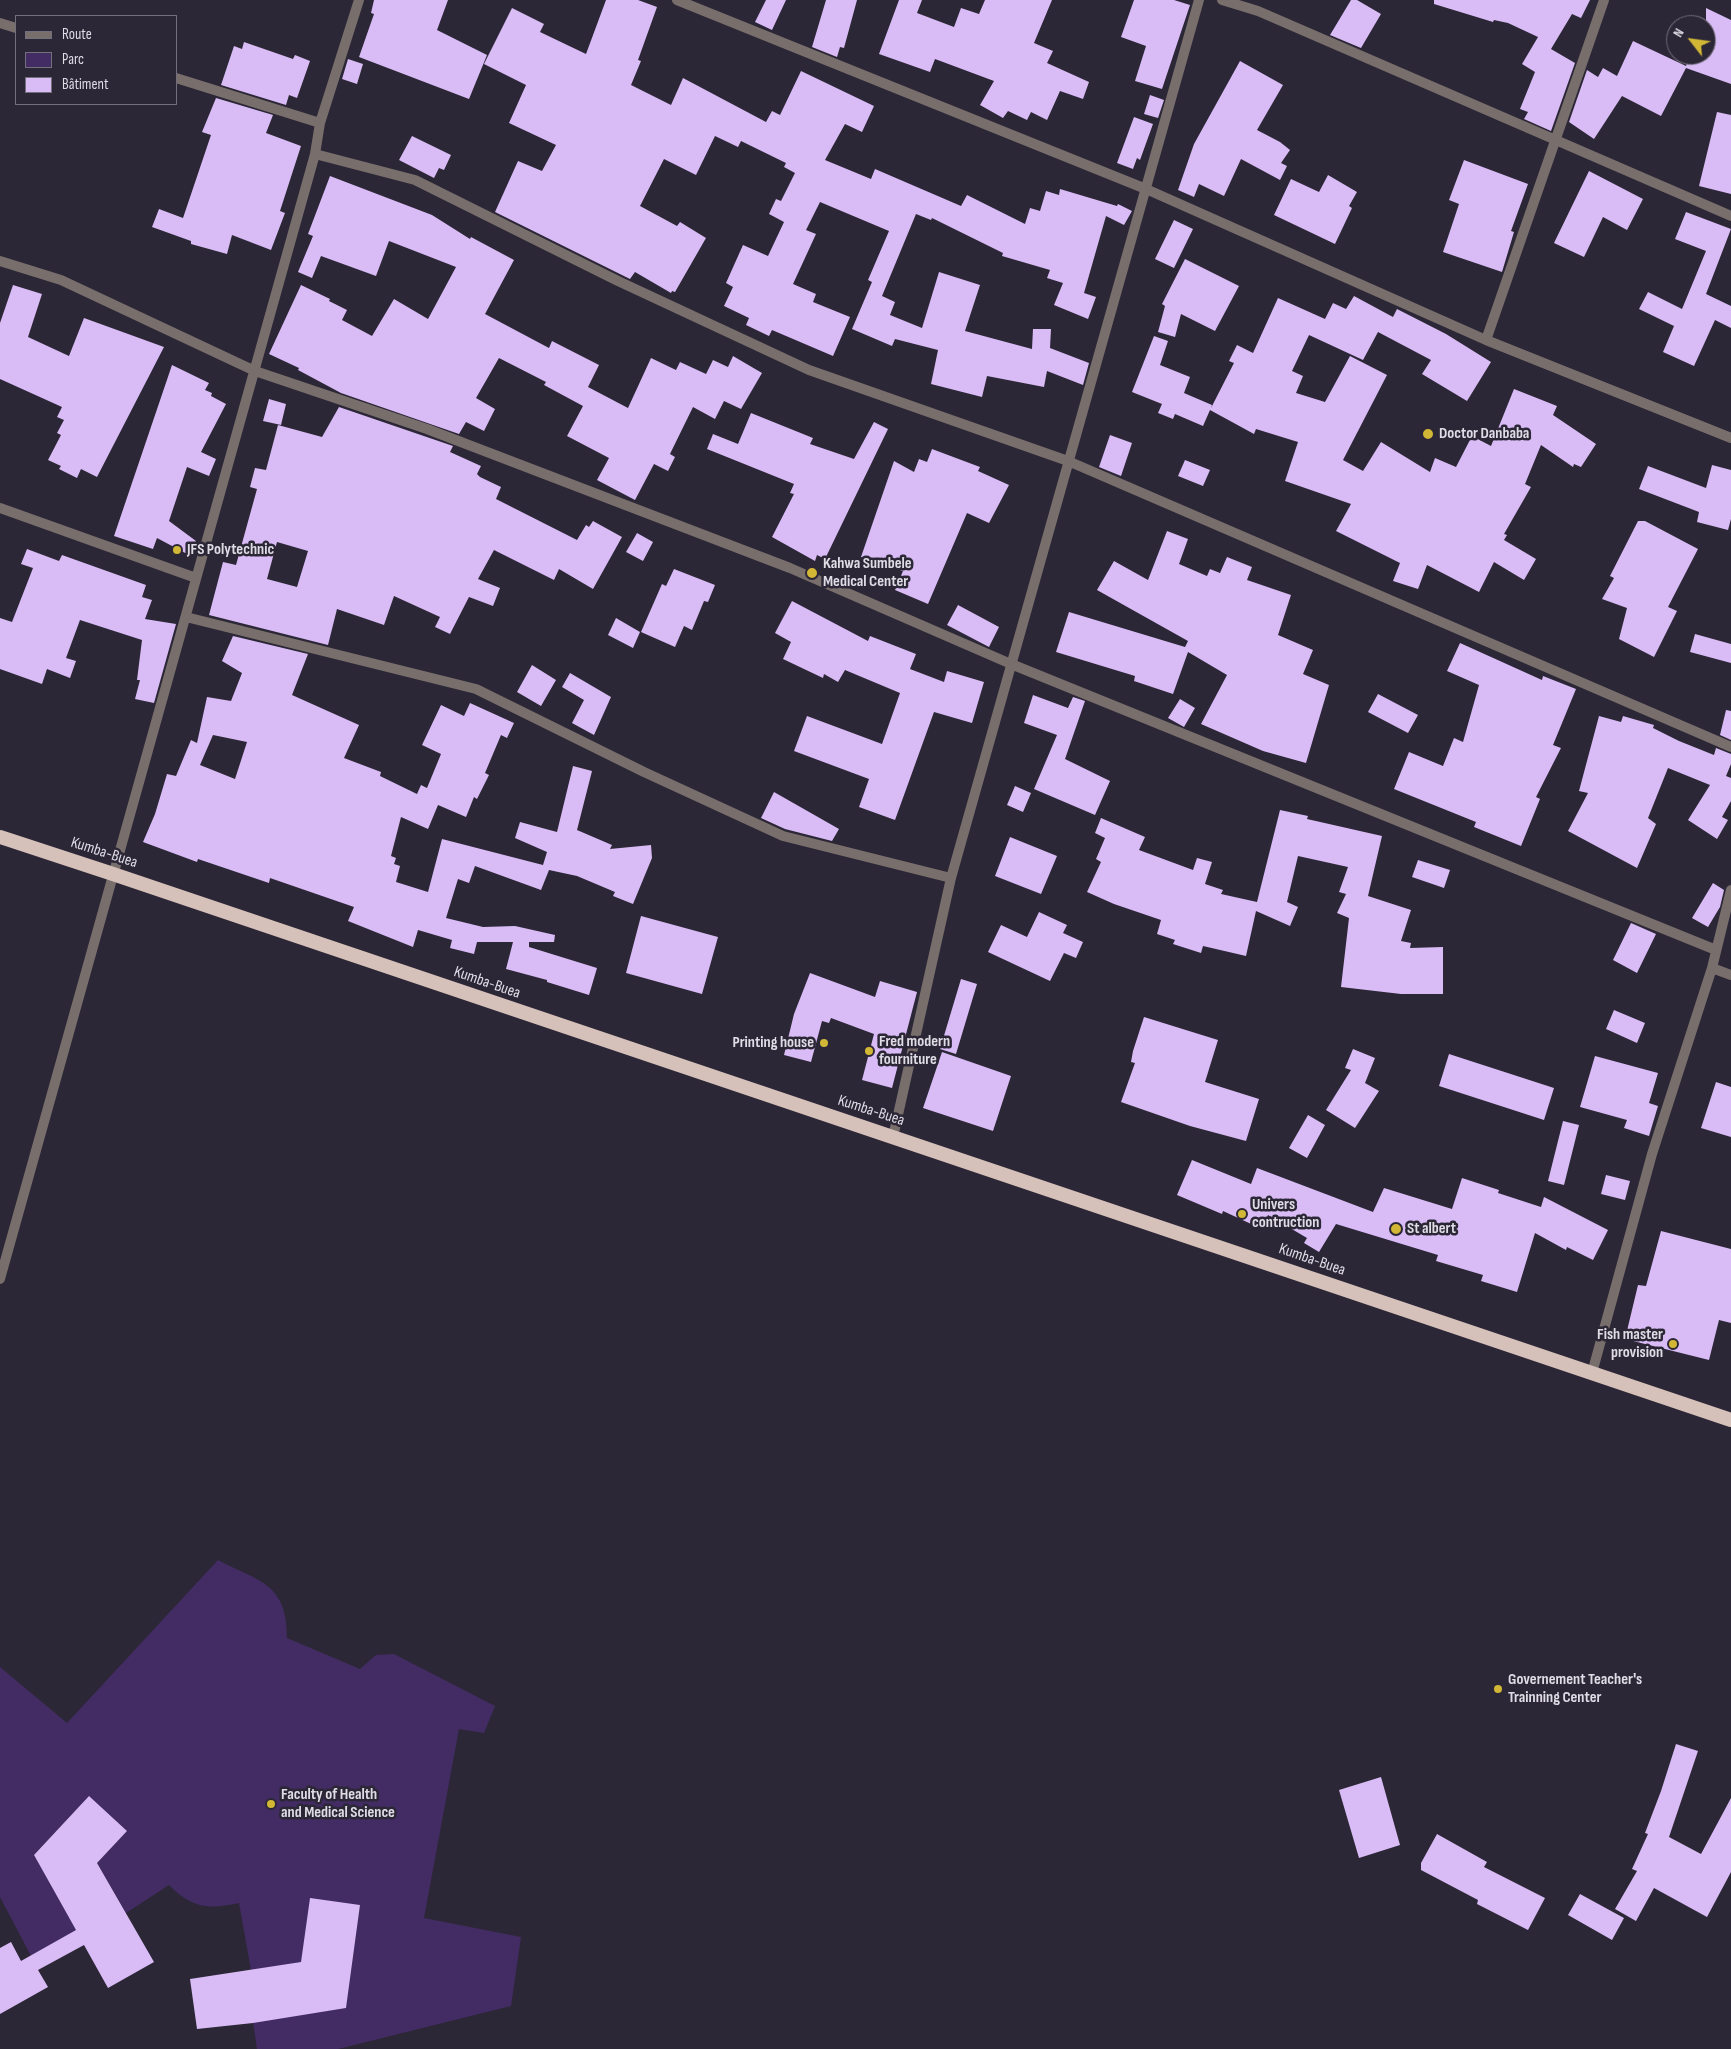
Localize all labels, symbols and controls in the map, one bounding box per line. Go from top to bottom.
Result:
legend [15,15,178,105]
north arrow [1666,15,1716,65]
text: Route [62,25,92,44]
text: N [1669,25,1688,40]
text: Parc [62,50,84,69]
text: Bâtiment [62,75,109,94]
place label: Doctor Danbaba [1439,424,1529,444]
marker: Doctor Danbaba [1421,427,1435,441]
place label: JFS Polytechnic [187,540,274,560]
marker: JFS Polytechnic [171,544,183,556]
place label: Kahwa Sumbele Medical Center [823,554,912,592]
marker: Kahwa Sumbele Medical Center [805,566,819,580]
street label: Kumba-Buea [68,833,140,873]
street label: Kumba-Buea [451,963,523,1003]
place label: Fred modern fourniture [879,1032,950,1070]
place label: Printing house [732,1033,814,1053]
marker: Printing house [818,1037,830,1049]
marker: Fred modern fourniture [863,1045,875,1057]
street label: Kumba-Buea [835,1091,907,1131]
place label: Univers contruction [1252,1195,1319,1233]
marker: Univers contruction [1236,1208,1248,1220]
place label: St albert [1407,1219,1456,1239]
marker: St albert [1389,1222,1403,1236]
street label: Kumba-Buea [1276,1240,1348,1280]
place label: Fish master provision [1597,1325,1663,1363]
marker: Fish master provision [1667,1338,1679,1350]
place label: Governement Teacher's Trainning Center [1508,1670,1642,1708]
marker: Governement Teacher's Trainning Center [1492,1683,1504,1695]
place label: Faculty of Health and Medical Science [281,1785,395,1823]
marker: Faculty of Health and Medical Science [265,1798,277,1810]

